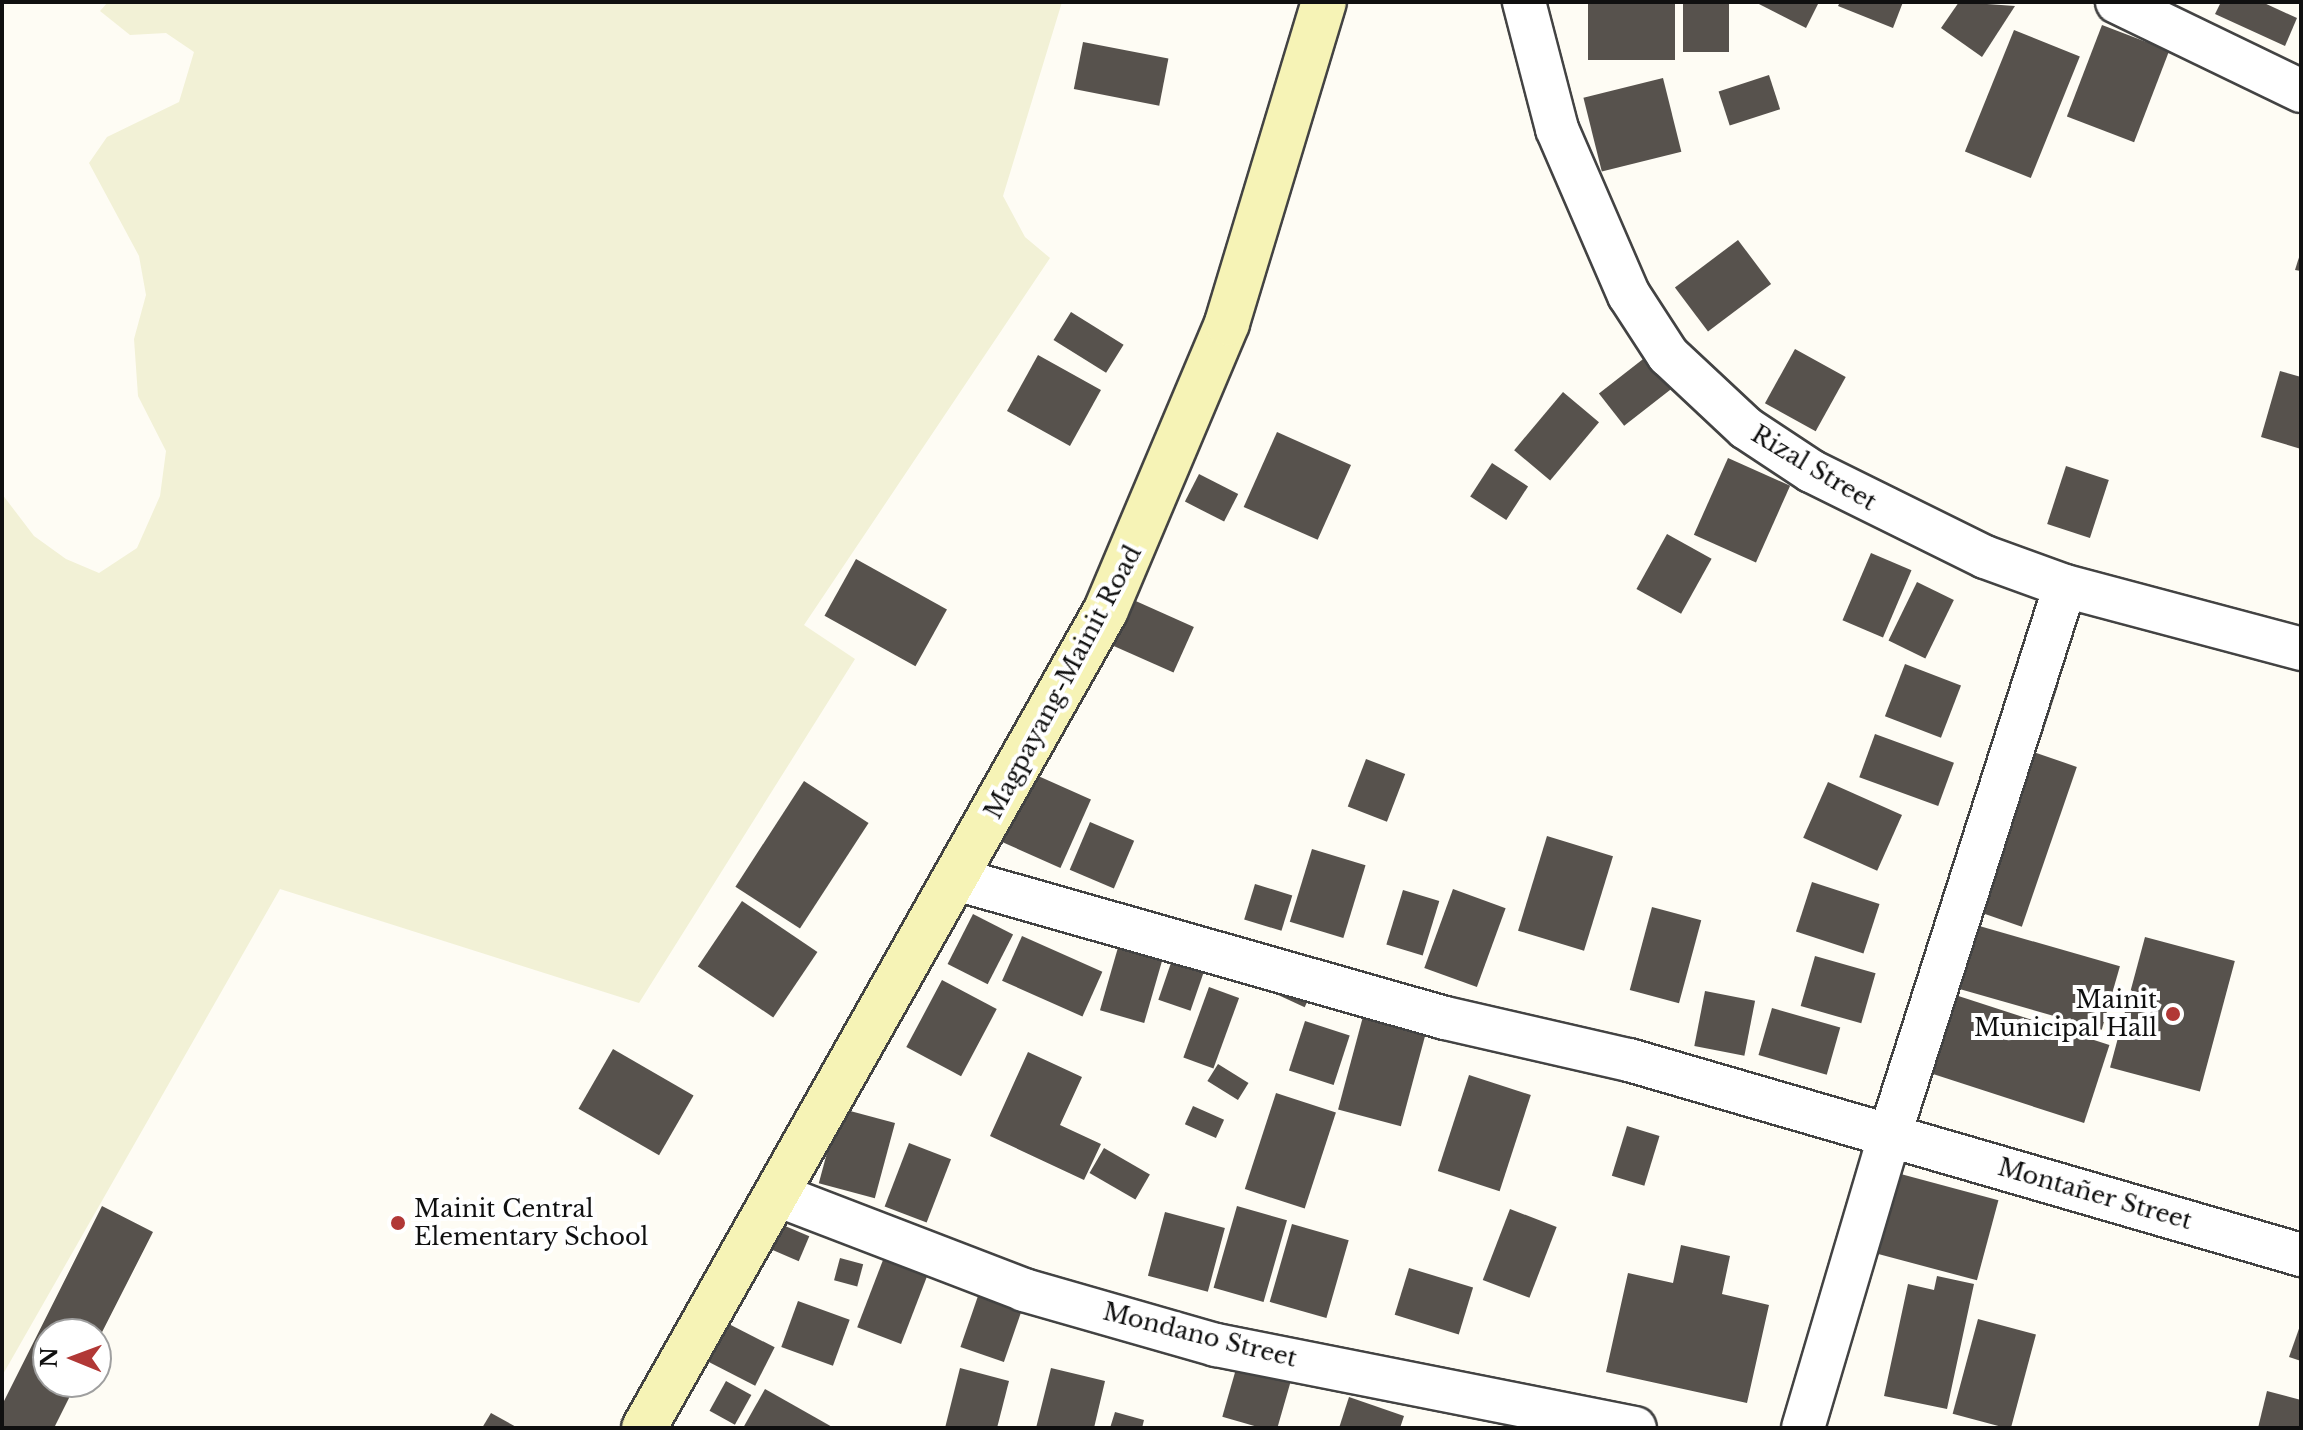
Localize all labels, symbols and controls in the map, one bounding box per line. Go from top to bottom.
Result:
street label: Rizal Street [1746,419,1882,517]
street label: Magpayang-Mainit Road [979,540,1147,824]
place label: Mainit Municipal Hall [1974,986,2157,1042]
marker: Mainit Municipal Hall [2164,1005,2182,1023]
street label: Montañer Street [1994,1152,2196,1236]
place label: Mainit Central Elementary School [414,1195,649,1251]
marker: Mainit Central Elementary School [389,1214,407,1232]
street label: Mondano Street [1100,1297,1300,1373]
north arrow [32,1318,112,1398]
text: N [36,1347,63,1368]

